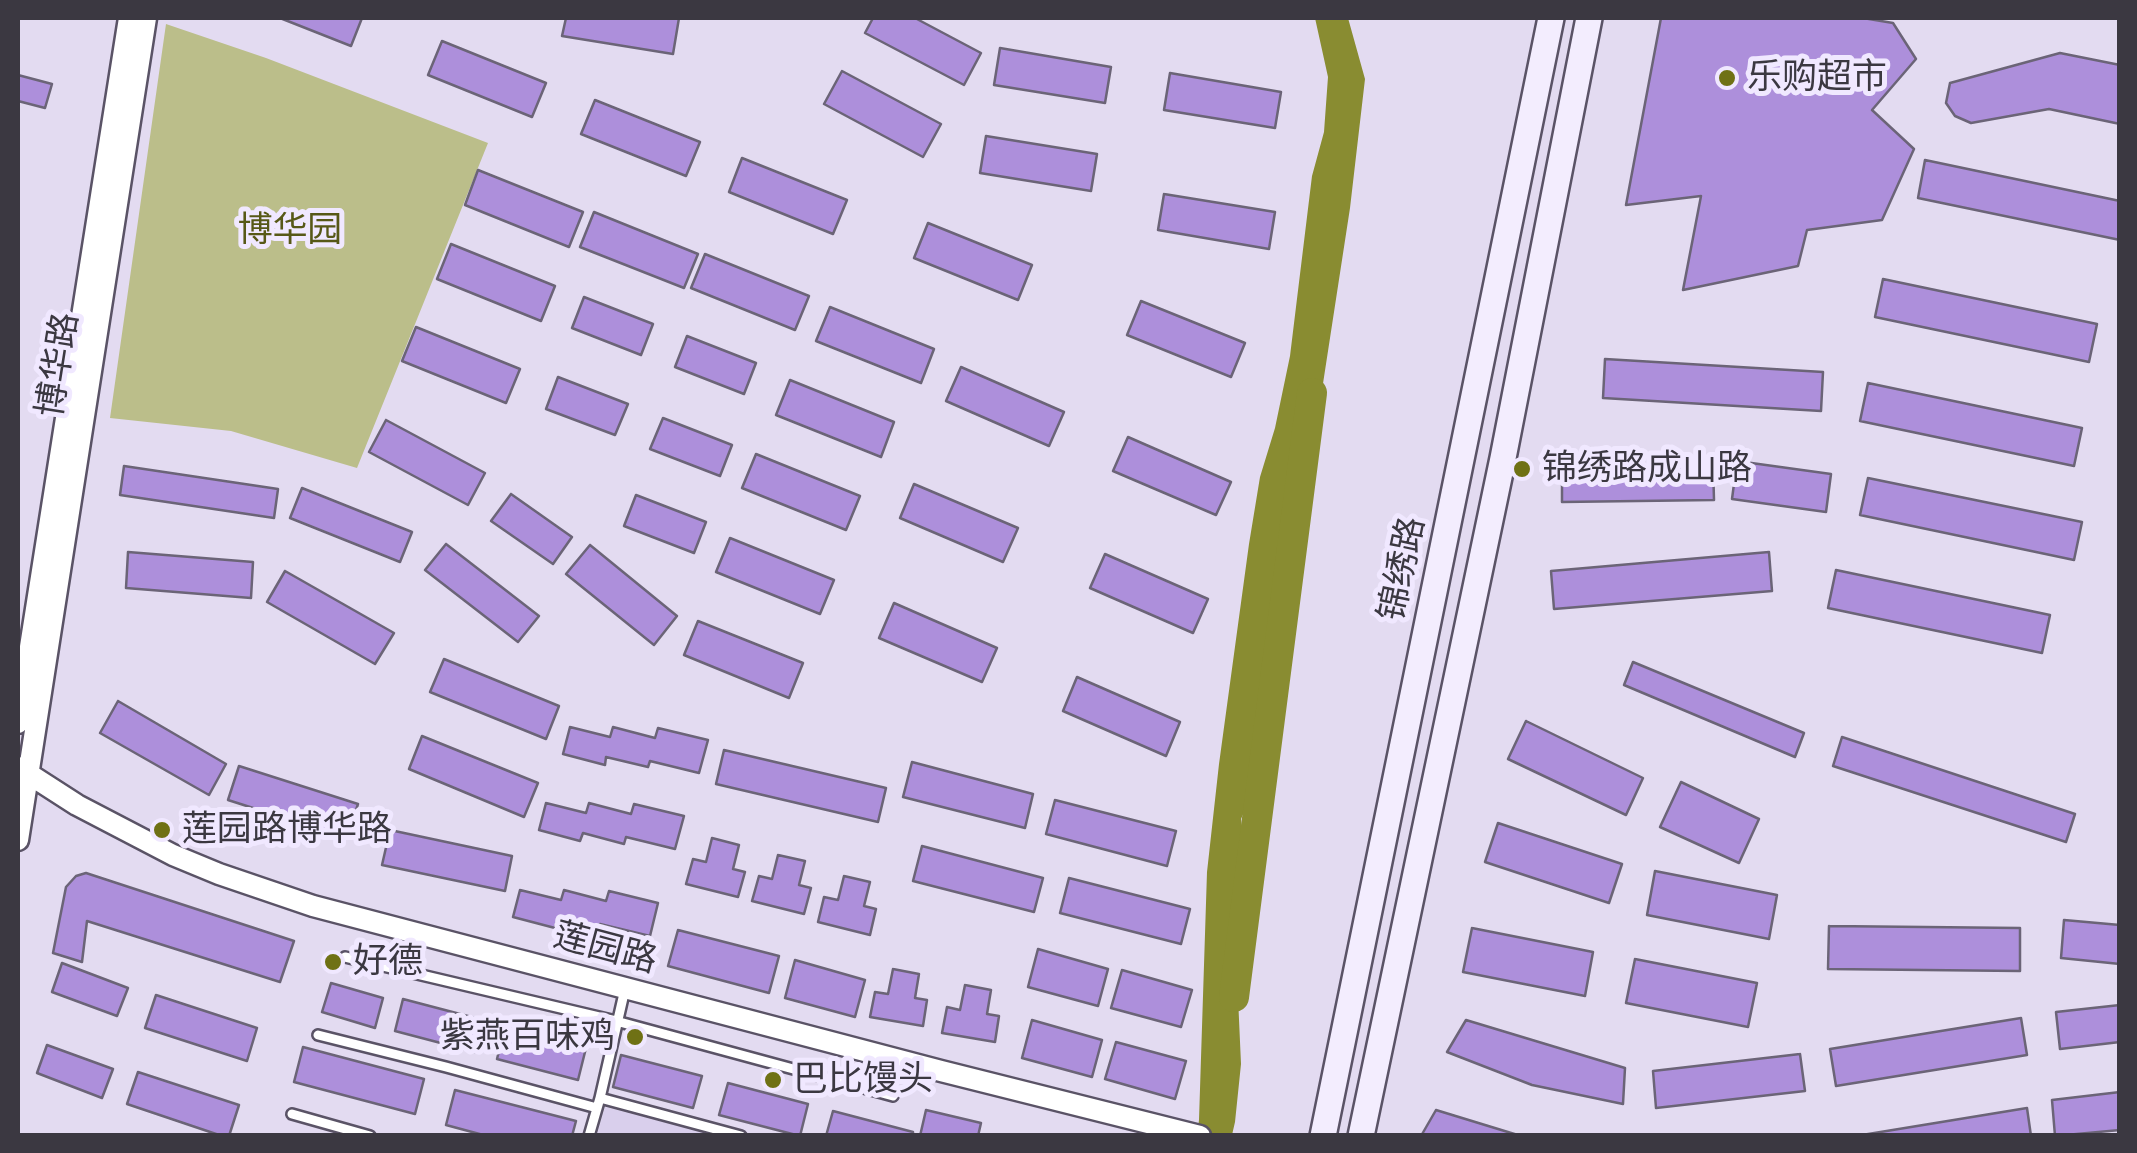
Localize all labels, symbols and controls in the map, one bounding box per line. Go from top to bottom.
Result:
place label: 乐购超市 [1747,57,1887,99]
marker: 乐购超市 [1716,67,1738,89]
park label: 博华园 [238,210,342,252]
street label: 博华路 [30,310,88,420]
place label: 锦绣路成山路 [1542,448,1752,490]
marker: 锦绣路成山路 [1511,458,1533,480]
street label: 锦绣路 [1372,513,1434,625]
place label: 莲园路博华路 [182,809,392,851]
marker: 莲园路博华路 [151,819,173,841]
street label: 莲园路 [549,915,661,983]
place label: 好德 [353,941,423,983]
marker: 好德 [322,951,344,973]
place label: 紫燕百味鸡 [440,1016,615,1058]
marker: 紫燕百味鸡 [624,1026,646,1048]
place label: 巴比馒头 [793,1059,933,1101]
marker: 巴比馒头 [762,1069,784,1091]

